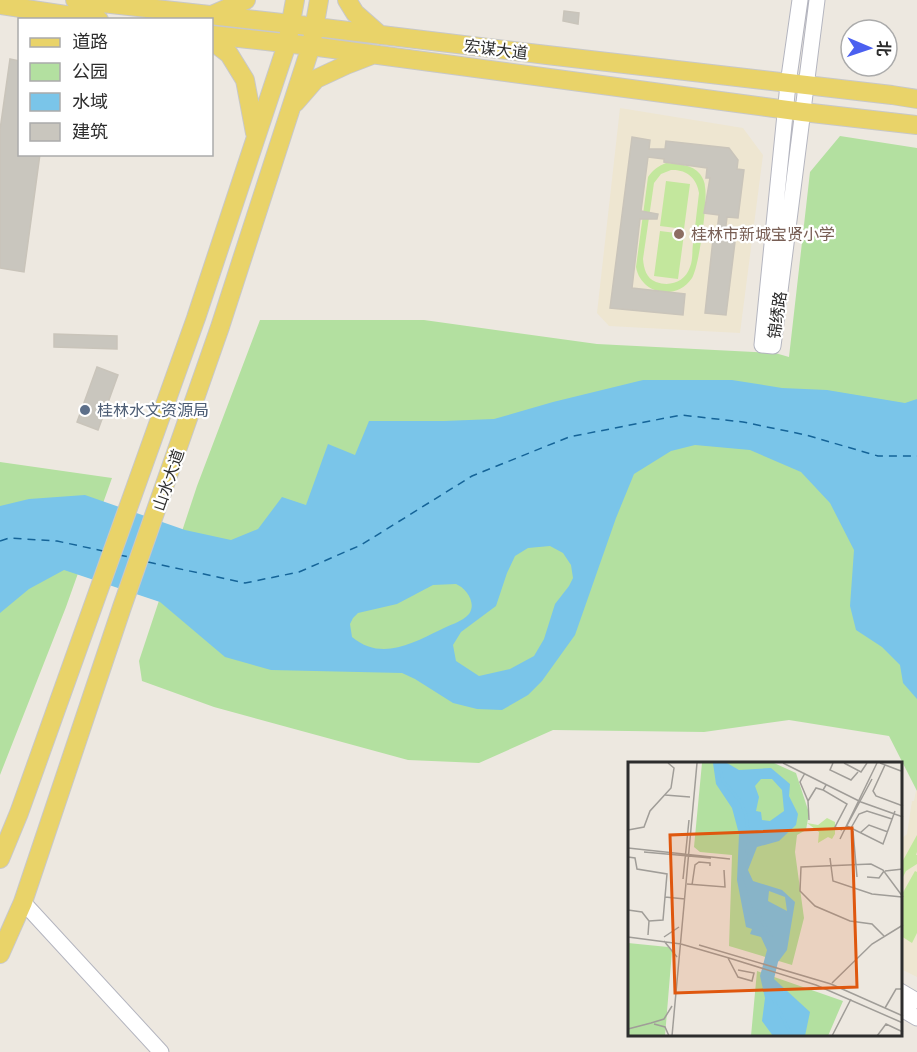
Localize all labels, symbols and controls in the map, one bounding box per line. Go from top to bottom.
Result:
legend [18,18,213,156]
north arrow [839,18,899,78]
text: 道路 [72,31,108,51]
street label: 宏谋大道 [463,36,529,62]
text: 北 [875,40,893,57]
text: 公园 [72,61,108,81]
text: 水域 [72,91,108,111]
text: 建筑 [72,121,108,141]
place label: 桂林市新城宝贤小学 [691,225,835,243]
marker: 桂林市新城宝贤小学 [672,227,686,241]
street label: 锦绣路 [765,290,789,340]
place label: 桂林水文资源局 [97,401,209,419]
marker: 桂林水文资源局 [78,403,92,417]
street label: 山水大道 [149,447,187,513]
inset map [628,762,902,1037]

